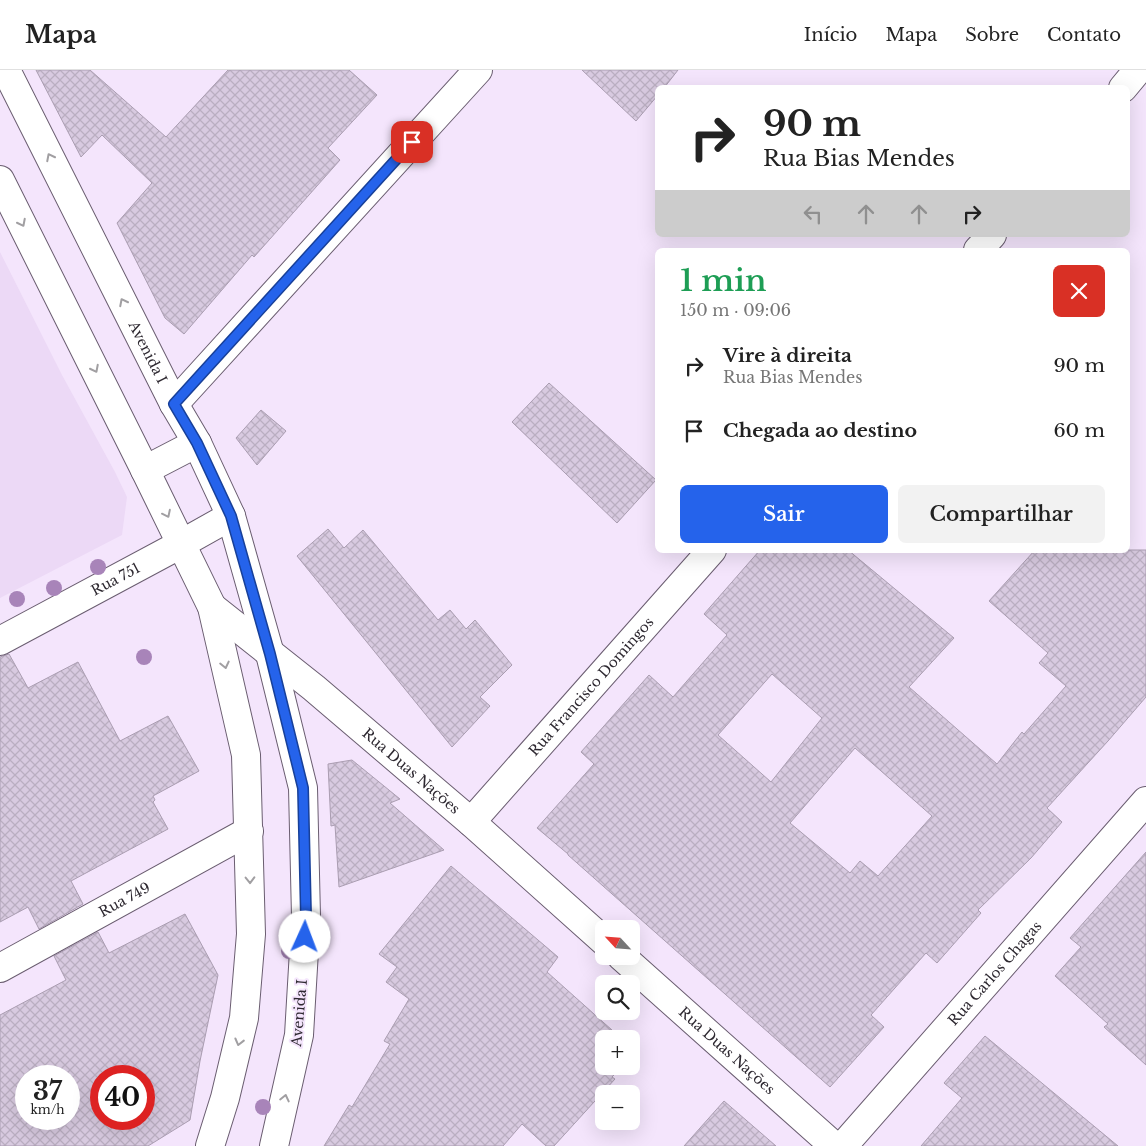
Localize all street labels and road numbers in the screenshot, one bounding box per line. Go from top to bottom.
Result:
street label: Avenida I [124,317,171,387]
street label: Rua 751 [88,559,143,600]
street label: Rua Francisco Domingos [525,613,657,760]
street label: Rua Duas Nações [359,724,464,818]
street label: Rua 749 [96,878,153,921]
street label: Rua Carlos Chagas [944,917,1045,1029]
street label: Avenida I [287,978,311,1048]
street label: Rua Duas Nações [675,1003,779,1098]

